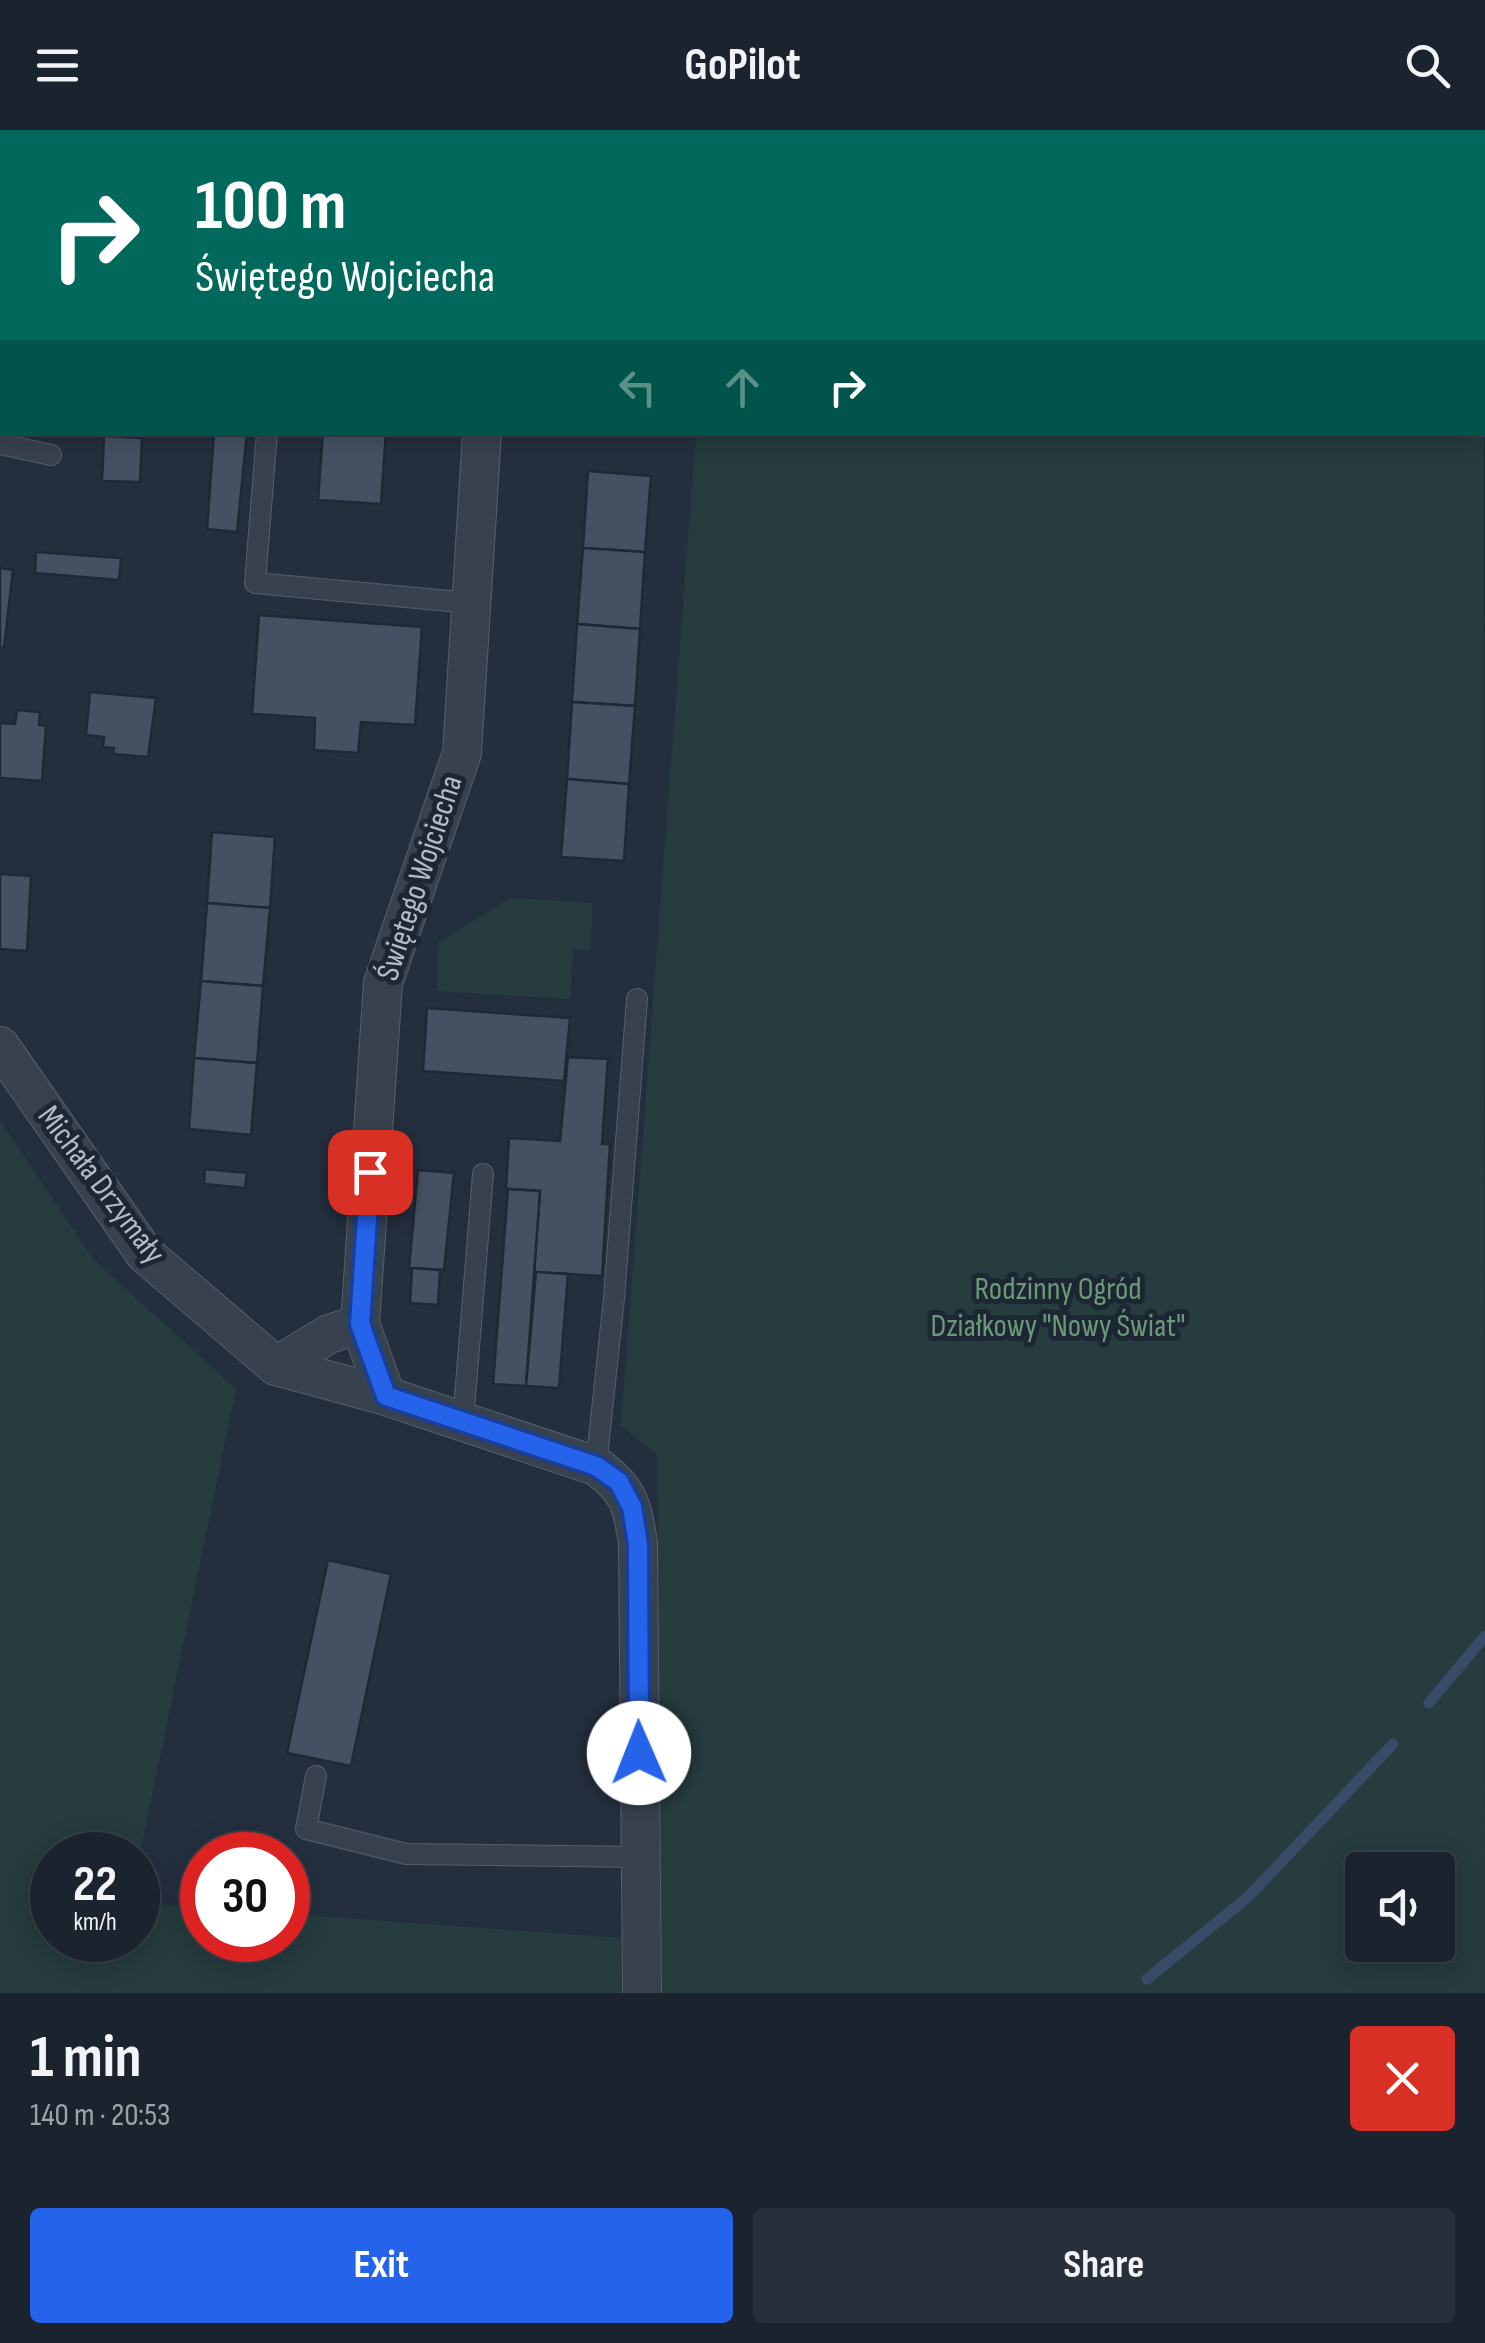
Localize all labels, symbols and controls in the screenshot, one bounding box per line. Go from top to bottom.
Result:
icon: menu [30,38,85,93]
text: GoPilot [684,38,801,93]
icon: search [1400,38,1455,93]
text: 100 m [195,165,346,249]
icon: right [30,170,160,300]
text: Świętego Wojciecha [195,250,495,305]
icon: left [610,360,665,415]
icon: ahead [715,360,770,415]
icon: right [820,360,875,415]
street label: Świętego Wojciecha [368,770,472,986]
street label: Michała Drzymały [29,1098,173,1272]
pin [328,1130,413,1215]
icon: arrive [343,1145,398,1200]
park label: Rodzinny Ogród Działkowy "Nowy Świat" [931,1270,1185,1346]
position arrow [587,1701,691,1805]
speed limit sign: 30 [180,1832,310,1962]
map controls [1345,1852,1455,1962]
button: sound [1345,1852,1455,1962]
text: 22 [73,1855,117,1915]
text: km/h [73,1907,117,1938]
text: 1 min [30,2022,142,2094]
button: close [1350,2026,1455,2131]
text: 140 m · 20:53 [30,2096,170,2135]
button: Exit [30,2208,733,2323]
button: Share [753,2208,1455,2323]

